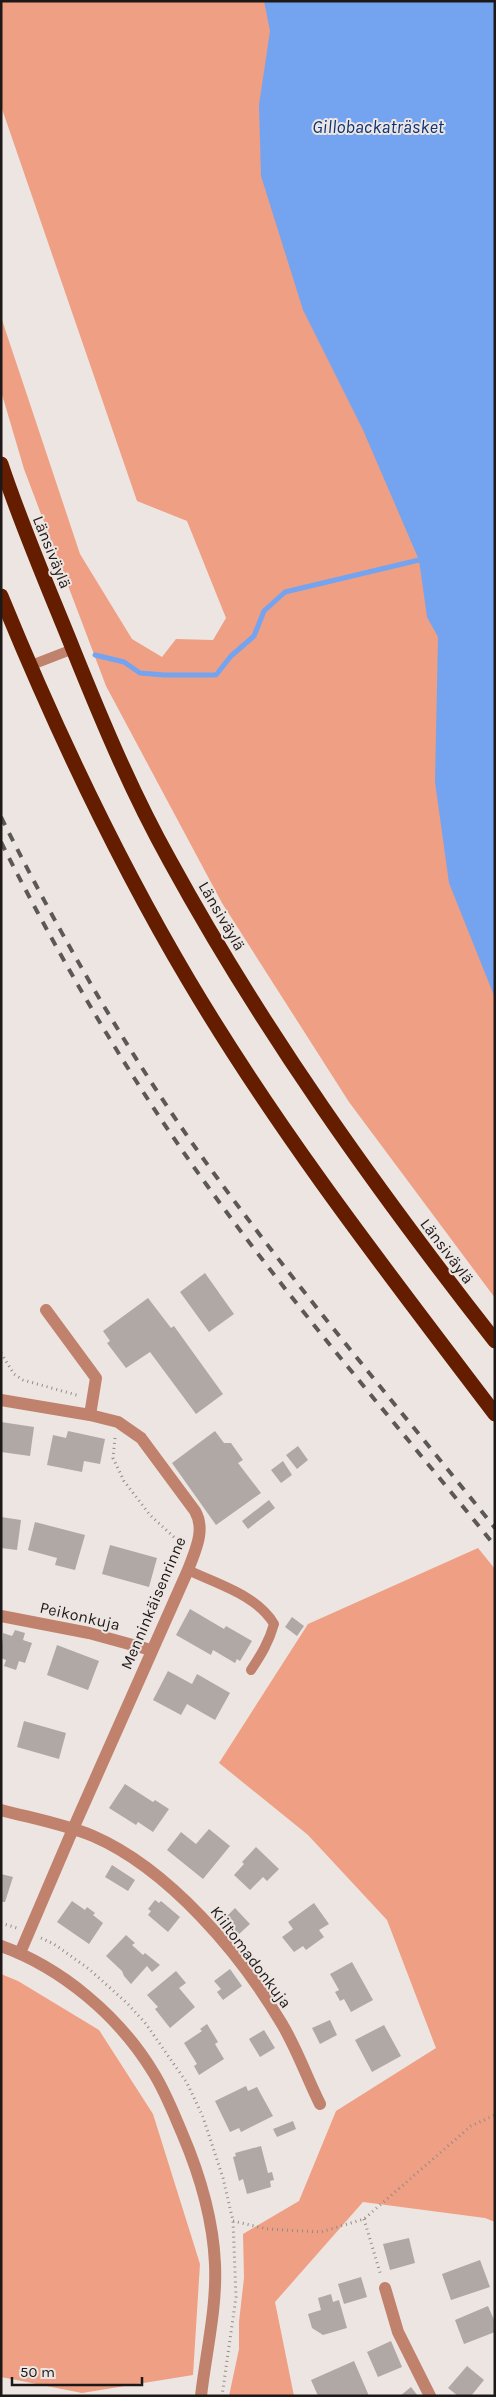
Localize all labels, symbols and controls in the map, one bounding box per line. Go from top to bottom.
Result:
water label: Gillobackaträsket [312,116,445,138]
street label: Länsiväylä [29,513,75,591]
street label: Länsiväylä [195,878,249,954]
street label: Länsiväylä [416,1215,478,1287]
street label: Menninkäisenrinne [116,1534,190,1672]
street label: Peikonkuja [38,1598,122,1634]
street label: Kiiltomadonkuja [206,1902,296,2012]
scale bar [12,2354,142,2386]
text: 50 m [20,2363,55,2381]

